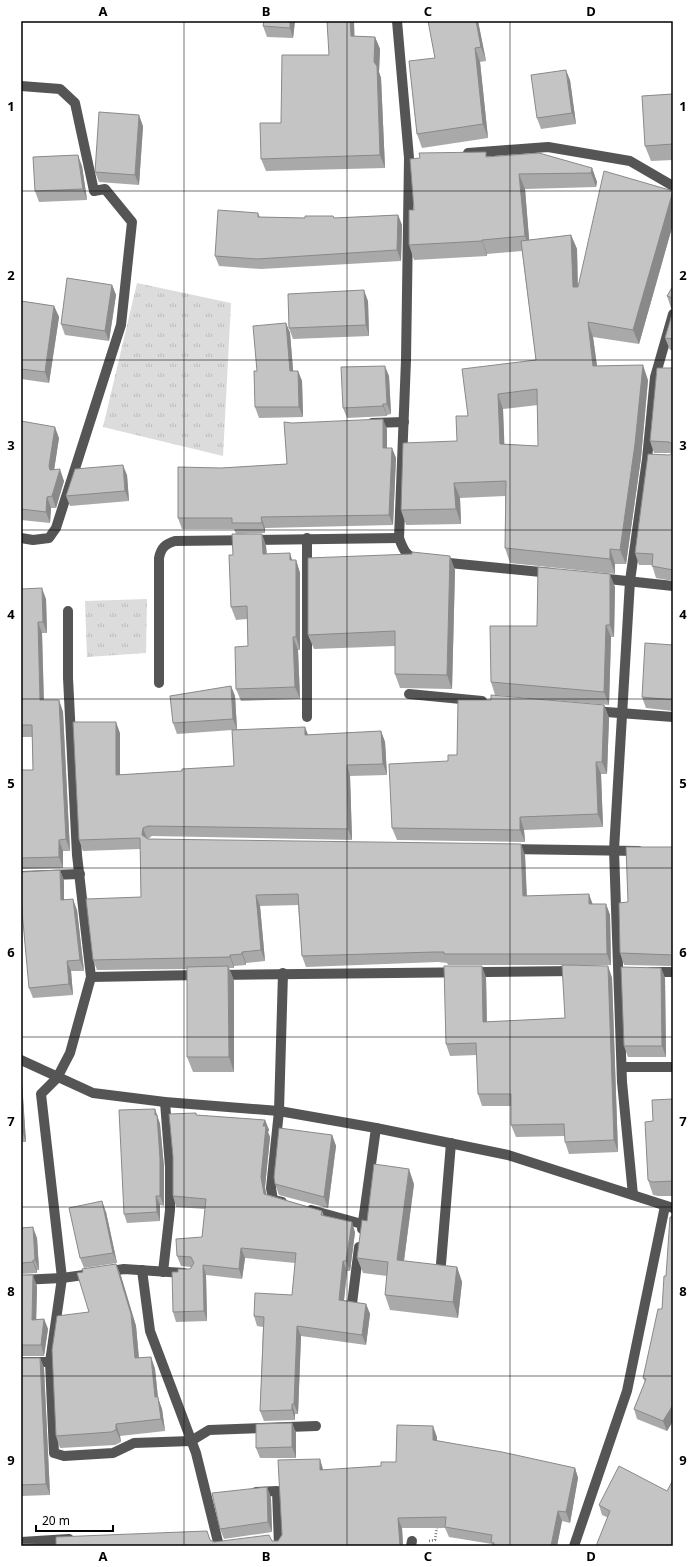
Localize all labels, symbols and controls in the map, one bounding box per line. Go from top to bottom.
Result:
text: A [99,2,108,20]
text: B [262,2,270,20]
text: C [424,2,432,20]
text: D [586,2,596,20]
text: 1 [7,97,15,115]
text: 1 [679,97,687,115]
text: 2 [7,266,15,284]
text: 2 [679,266,687,284]
text: 3 [7,436,15,454]
text: 3 [679,436,687,454]
text: 4 [7,605,15,623]
text: 4 [679,605,687,623]
text: 5 [7,774,15,792]
text: 5 [679,774,687,792]
text: 6 [7,943,15,961]
text: 6 [679,943,687,961]
text: 7 [7,1112,15,1130]
text: 7 [679,1112,687,1130]
text: 8 [7,1282,15,1300]
text: 8 [679,1282,687,1300]
text: 9 [7,1451,15,1469]
text: 9 [679,1451,687,1469]
scale bar [36,1507,113,1533]
text: 20 m [42,1512,70,1529]
text: A [99,1547,108,1565]
text: B [262,1547,270,1565]
text: C [424,1547,432,1565]
text: D [586,1547,596,1565]

